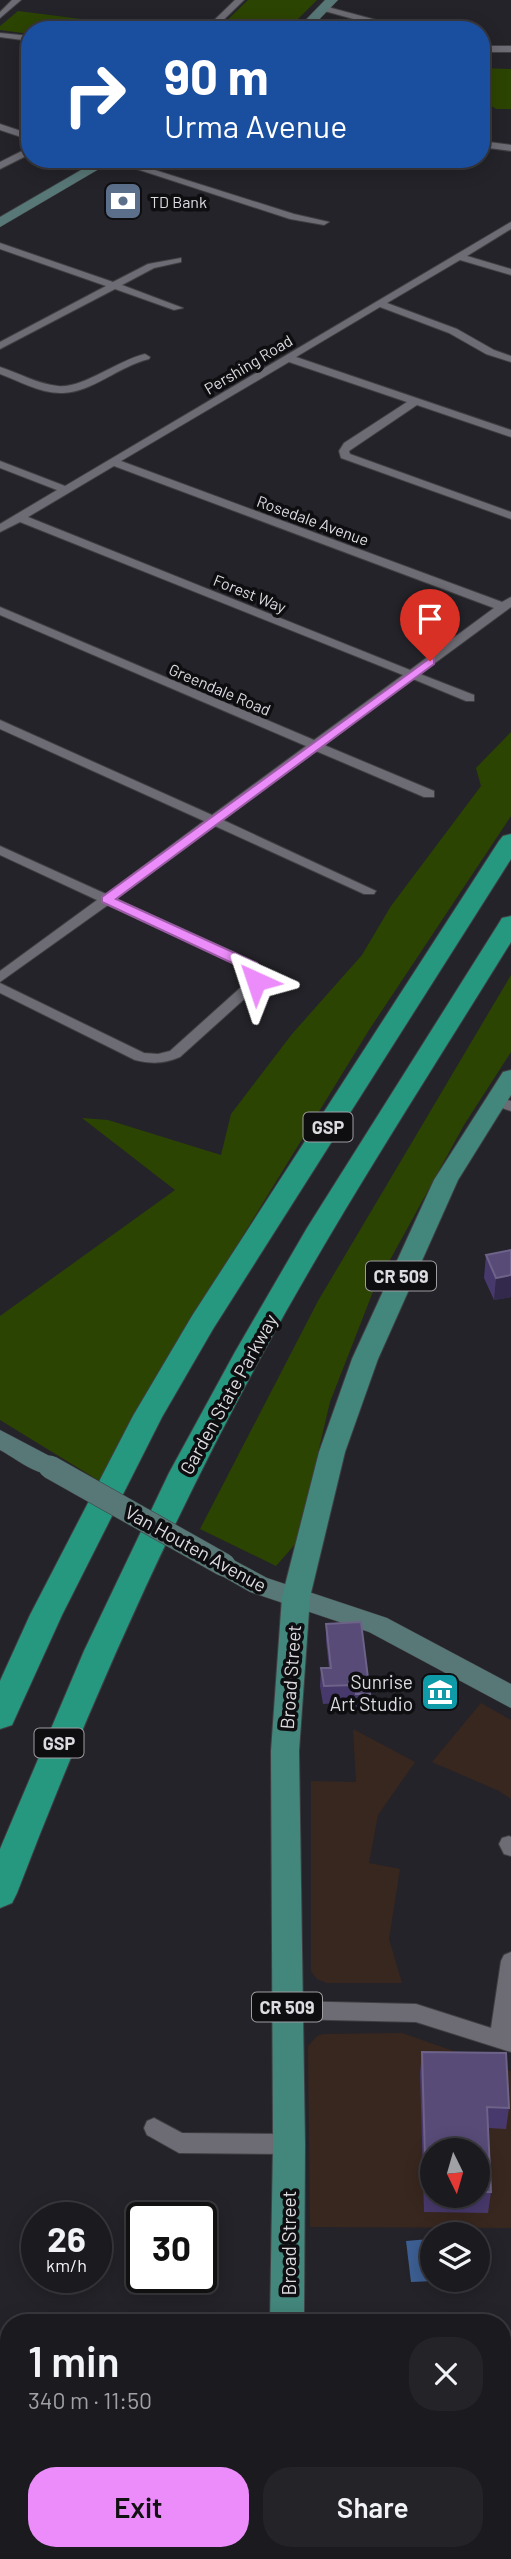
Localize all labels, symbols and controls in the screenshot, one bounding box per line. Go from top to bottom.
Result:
text: 90 m [164,46,269,105]
icon: right [49,49,140,140]
text: Urma Avenue [164,106,347,144]
bank icon: TD Bank [102,180,144,222]
place label: TD Bank [150,192,207,211]
street label: Pershing Road [200,330,296,398]
street label: Rosedale Avenue [254,491,372,549]
street label: Forest Way [211,570,290,616]
pin [400,589,460,661]
icon: arrive [411,600,449,638]
street label: Greendale Road [166,659,274,719]
position arrow [219,944,293,1018]
road number: GSP [304,1112,352,1142]
road number: CR 509 [366,1261,436,1290]
street label: Garden State Parkway [174,1310,282,1478]
street label: Van Houten Avenue [121,1500,271,1596]
street label: Broad Street [275,1624,305,1730]
place label: Sunrise Art Studio [330,1670,413,1715]
museum icon: Sunrise Art Studio [419,1671,461,1713]
road number: GSP [34,1728,84,1758]
road number: CR 509 [252,1993,322,2022]
north arrow [420,2138,490,2208]
map controls [420,2138,490,2292]
street label: Broad Street [277,2191,300,2295]
speed limit sign: 30 [126,2202,217,2293]
text: 26 [47,2217,86,2259]
button: layers [420,2222,490,2292]
text: km/h [46,2254,87,2276]
text: 1 min [28,2335,120,2385]
button: close [409,2337,483,2411]
text: 340 m · 11:50 [28,2386,152,2414]
button: Exit [28,2467,249,2547]
button: Share [263,2467,483,2547]

